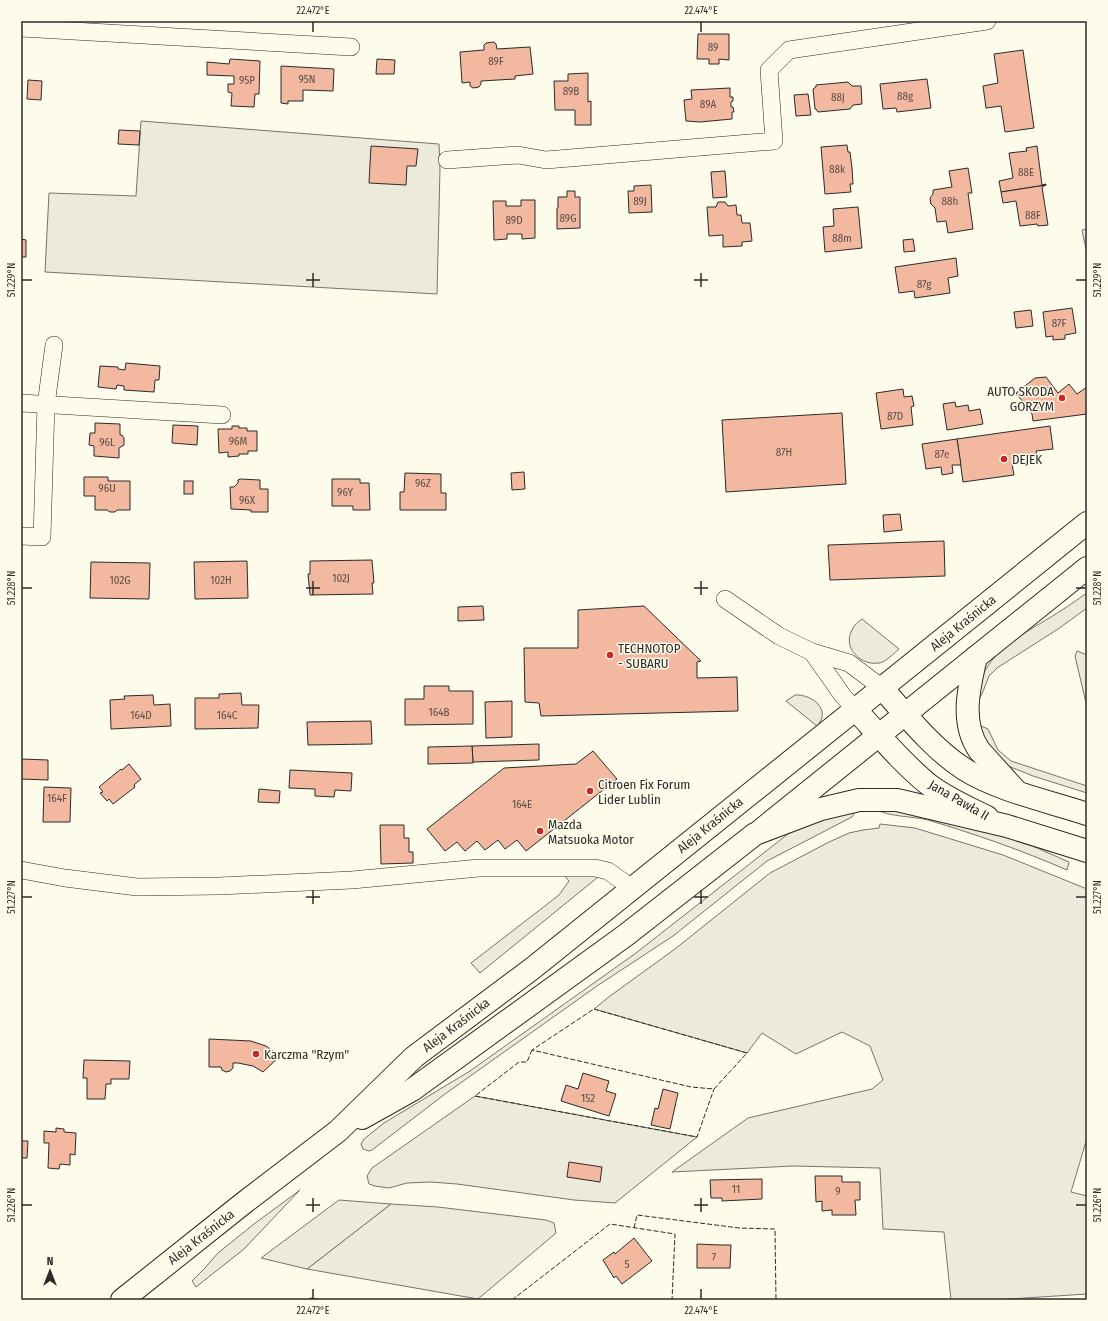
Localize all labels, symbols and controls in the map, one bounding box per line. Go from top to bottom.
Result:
text: 22.472°E [297,5,330,17]
text: 22.474°E [684,5,718,17]
house number: 89 [708,41,718,54]
house number: 89F [488,55,504,68]
house number: 95N [298,73,316,86]
house number: 95P [239,74,255,87]
house number: 89B [563,85,579,98]
house number: 88g [897,90,914,103]
house number: 88j [831,91,845,104]
house number: 89A [700,98,716,111]
house number: 88k [829,163,846,176]
house number: 88E [1018,166,1034,179]
house number: 89J [633,195,647,208]
house number: 88h [942,195,958,208]
house number: 88F [1025,209,1041,222]
house number: 89G [560,212,577,225]
house number: 89D [505,214,523,227]
house number: 88m [832,232,852,245]
text: 51.229°N [6,263,18,297]
text: 51.229°N [1092,263,1104,297]
house number: 87g [917,278,932,291]
house number: 87F [1052,317,1066,330]
place label: AUTO SKODA GORZYM [987,384,1054,414]
marker: AUTO SKODA GORZYM [1057,393,1067,403]
house number: 87D [887,410,903,423]
house number: 96M [229,435,247,448]
house number: 96L [99,436,115,449]
house number: 87H [776,446,792,459]
house number: 87e [935,448,949,461]
place label: DEJEK [1012,452,1042,467]
marker: DEJEK [999,454,1009,464]
house number: 96Z [415,477,431,490]
house number: 96U [98,482,116,495]
house number: 96Y [337,486,353,499]
house number: 96X [239,494,256,507]
text: 51.228°N [6,571,18,605]
text: 51.228°N [1092,571,1104,605]
house number: 102J [332,572,350,585]
house number: 102G [110,574,130,587]
house number: 102H [210,574,232,587]
street label: Aleja Kraśnicka [927,592,999,654]
place label: TECHNOTOP - SUBARU [618,641,681,671]
marker: TECHNOTOP - SUBARU [605,650,615,660]
house number: 164B [428,706,450,719]
house number: 164D [130,709,152,722]
house number: 164C [217,709,238,722]
place label: Citroen Fix Forum Lider Lublin [598,777,690,807]
street label: Jana Pawła II [926,777,992,823]
marker: Citroen Fix Forum Lider Lublin [585,786,595,796]
house number: 164F [47,792,67,805]
street label: Aleja Kraśnicka [674,794,746,856]
house number: 164E [512,798,532,811]
place label: Mazda Matsuoka Motor [548,817,634,847]
marker: Mazda Matsuoka Motor [535,826,545,836]
text: 51.227°N [6,880,18,914]
text: 51.227°N [1092,880,1104,914]
street label: Aleja Kraśnicka [420,995,492,1055]
place label: Karczma "Rzym" [264,1047,349,1062]
marker: Karczma "Rzym" [251,1049,261,1059]
house number: 152 [581,1092,595,1105]
house number: 11 [732,1183,740,1196]
house number: 9 [835,1185,841,1198]
text: 51.226°N [6,1188,18,1222]
text: 51.226°N [1092,1188,1104,1222]
street label: Aleja Kraśnicka [165,1206,237,1268]
north arrow [30,1251,70,1291]
house number: 7 [712,1251,717,1264]
text: N [47,1255,53,1268]
house number: 5 [624,1258,630,1271]
text: 22.472°E [297,1305,330,1317]
text: 22.474°E [684,1305,718,1317]

